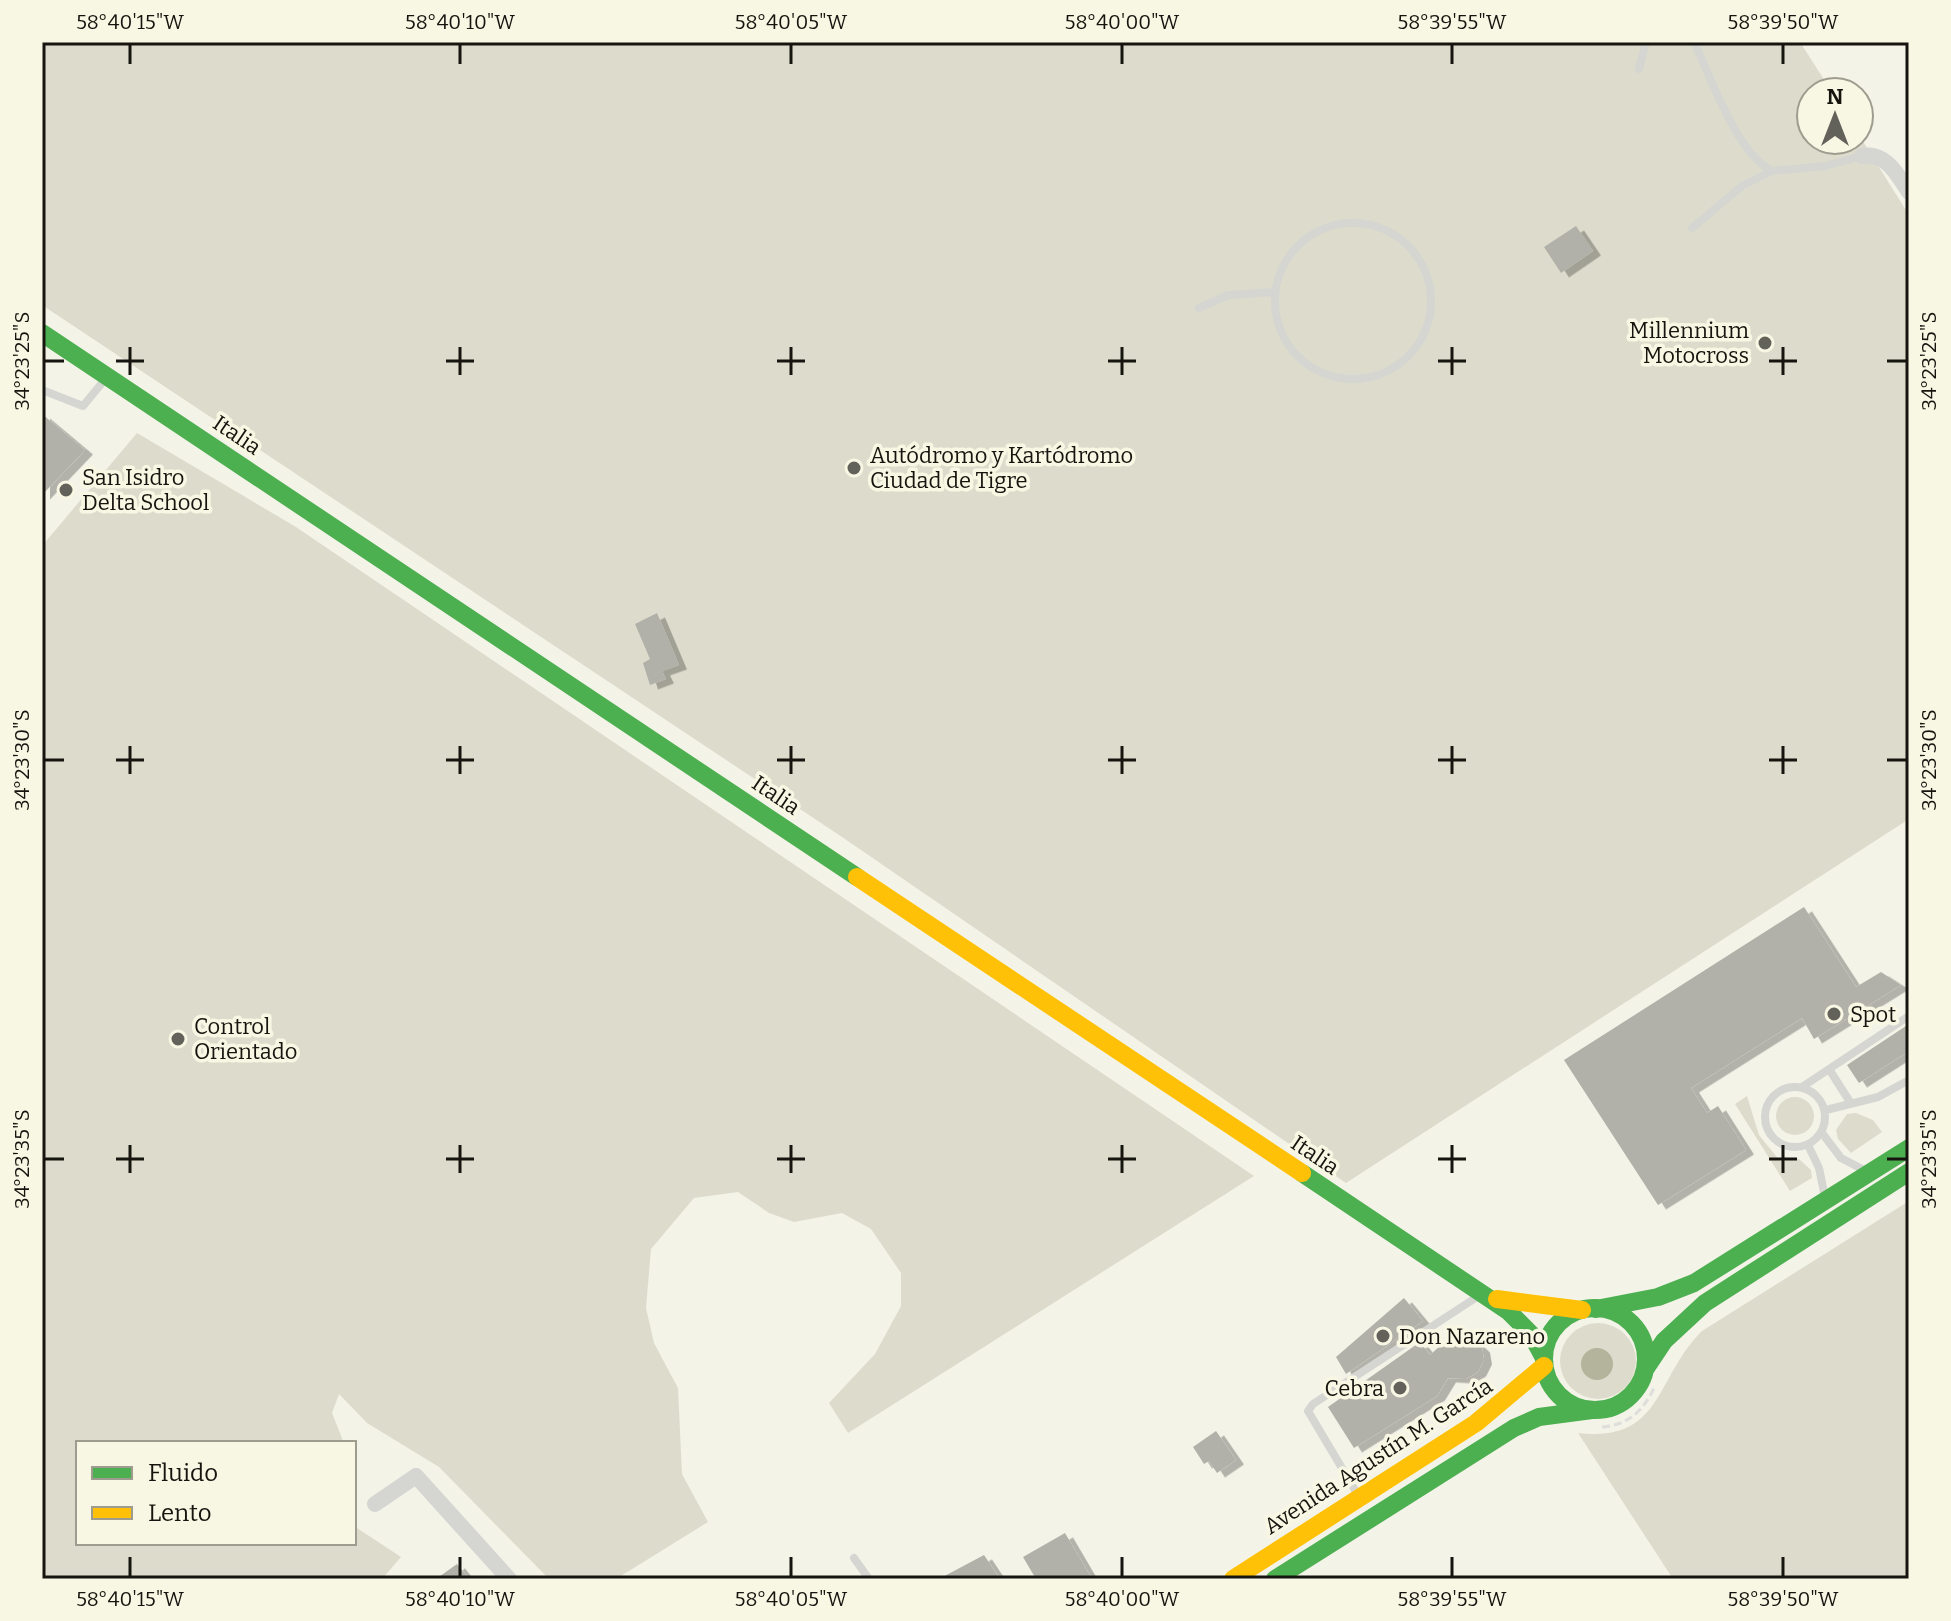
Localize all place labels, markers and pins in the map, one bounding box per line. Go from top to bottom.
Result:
place label: Millennium Motocross [1629,317,1749,369]
marker: Millennium Motocross [1756,334,1774,352]
place label: Autódromo y Kartódromo Ciudad de Tigre [870,442,1133,494]
marker: Autódromo y Kartódromo Ciudad de Tigre [845,459,863,477]
place label: San Isidro Delta School [82,464,209,516]
marker: San Isidro Delta School [57,481,75,499]
place label: Spot [1850,1001,1896,1028]
marker: Spot [1825,1005,1843,1023]
place label: Control Orientado [194,1013,297,1065]
marker: Control Orientado [169,1030,187,1048]
place label: Don Nazareno [1399,1323,1545,1350]
marker: Don Nazareno [1374,1327,1392,1345]
place label: Cebra [1325,1375,1384,1402]
marker: Cebra [1391,1379,1409,1397]

